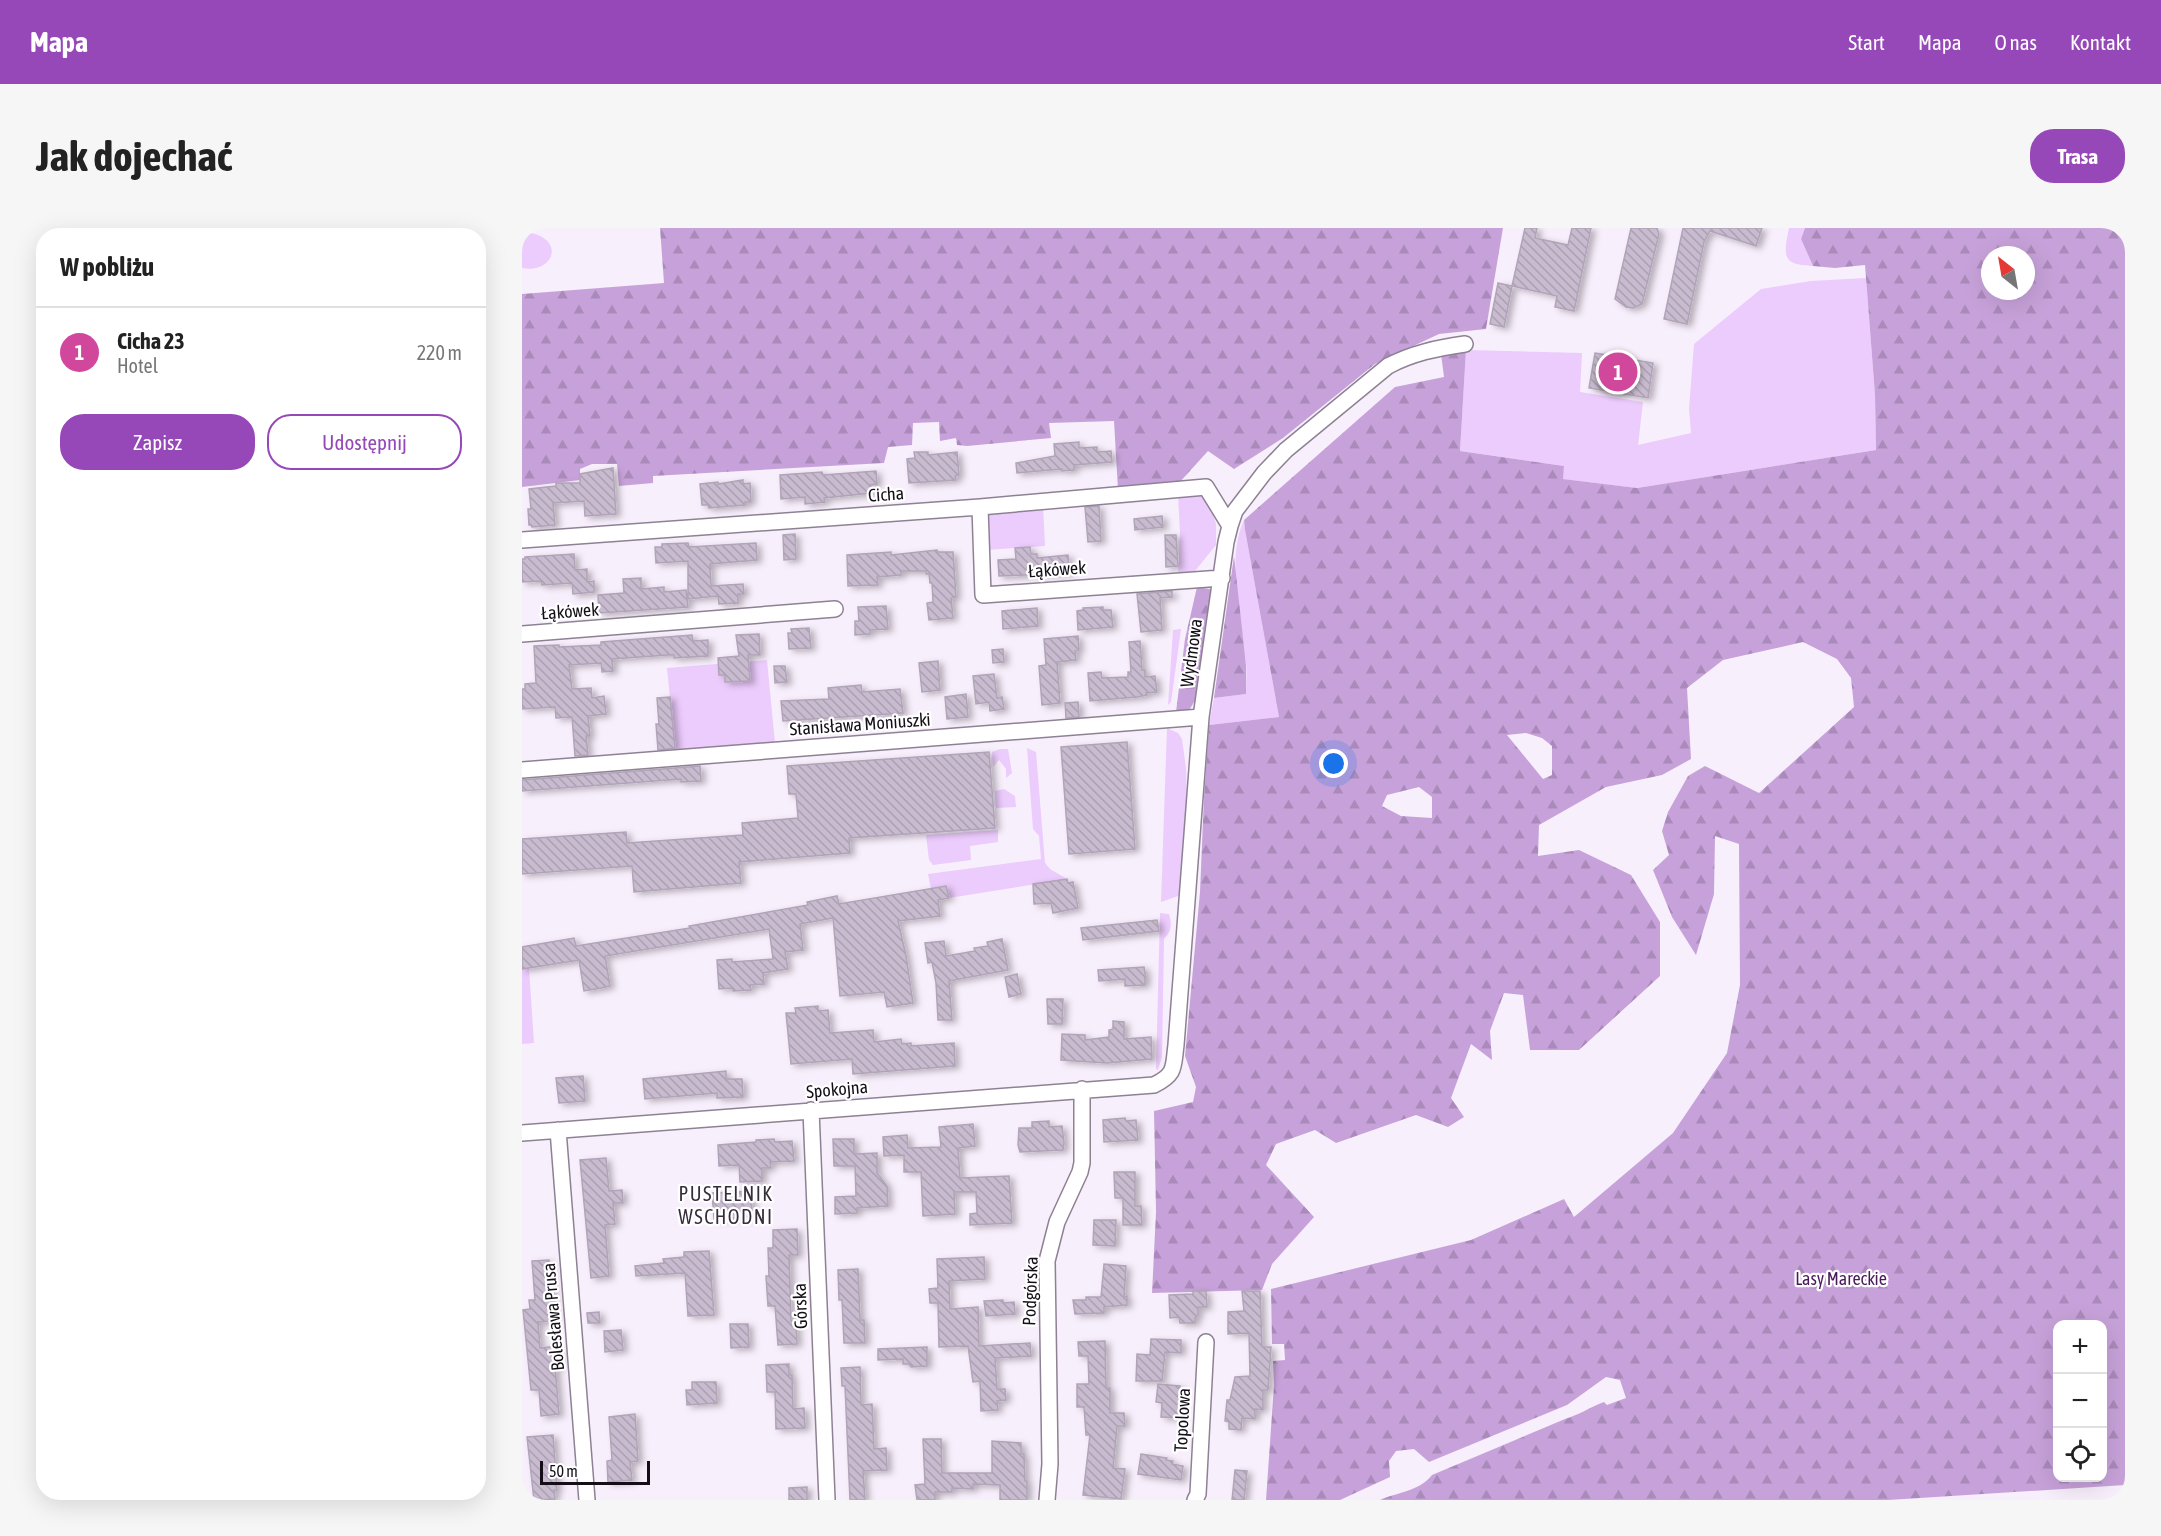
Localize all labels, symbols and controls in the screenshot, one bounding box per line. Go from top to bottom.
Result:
text: Mapa [30,26,88,58]
text: Start [1848,30,1885,54]
text: Mapa [1918,30,1961,54]
text: O nas [1994,30,2037,54]
text: Kontakt [2070,30,2131,54]
button: Trasa [2030,129,2125,183]
text: Jak dojechać [36,132,232,180]
north arrow [1981,246,2035,300]
text: W pobliżu [60,252,154,282]
text: Cicha 23 [117,328,185,354]
text: 1 [75,341,84,364]
text: 220 m [417,341,462,364]
pin: 1 [1598,350,1638,394]
text: Hotel [117,354,158,377]
button: Zapisz [60,414,255,470]
button: Udostępnij [267,414,462,470]
street label: Cicha [867,482,905,506]
street label: Łąkówek [1027,557,1087,581]
street label: Łąkówek [540,599,600,623]
street label: Wydmowa [1176,617,1206,689]
street label: Stanisława Moniuszki [789,709,931,739]
your location [1319,749,1348,778]
street label: Spokojna [805,1076,869,1102]
district label: PUSTELNIK WSCHODNI [678,1182,774,1228]
street label: Podgórska [1018,1256,1042,1326]
street label: Bolesława Prusa [538,1262,568,1372]
park label: Lasy Mareckie [1795,1268,1887,1289]
street label: Górska [789,1283,811,1329]
map controls [2053,1320,2107,1482]
button: + [2053,1320,2107,1374]
button: − [2053,1374,2107,1428]
street label: Topolowa [1170,1387,1194,1453]
button: locate [2053,1428,2107,1482]
scale bar [540,1458,650,1486]
text: 50 m [549,1462,578,1480]

